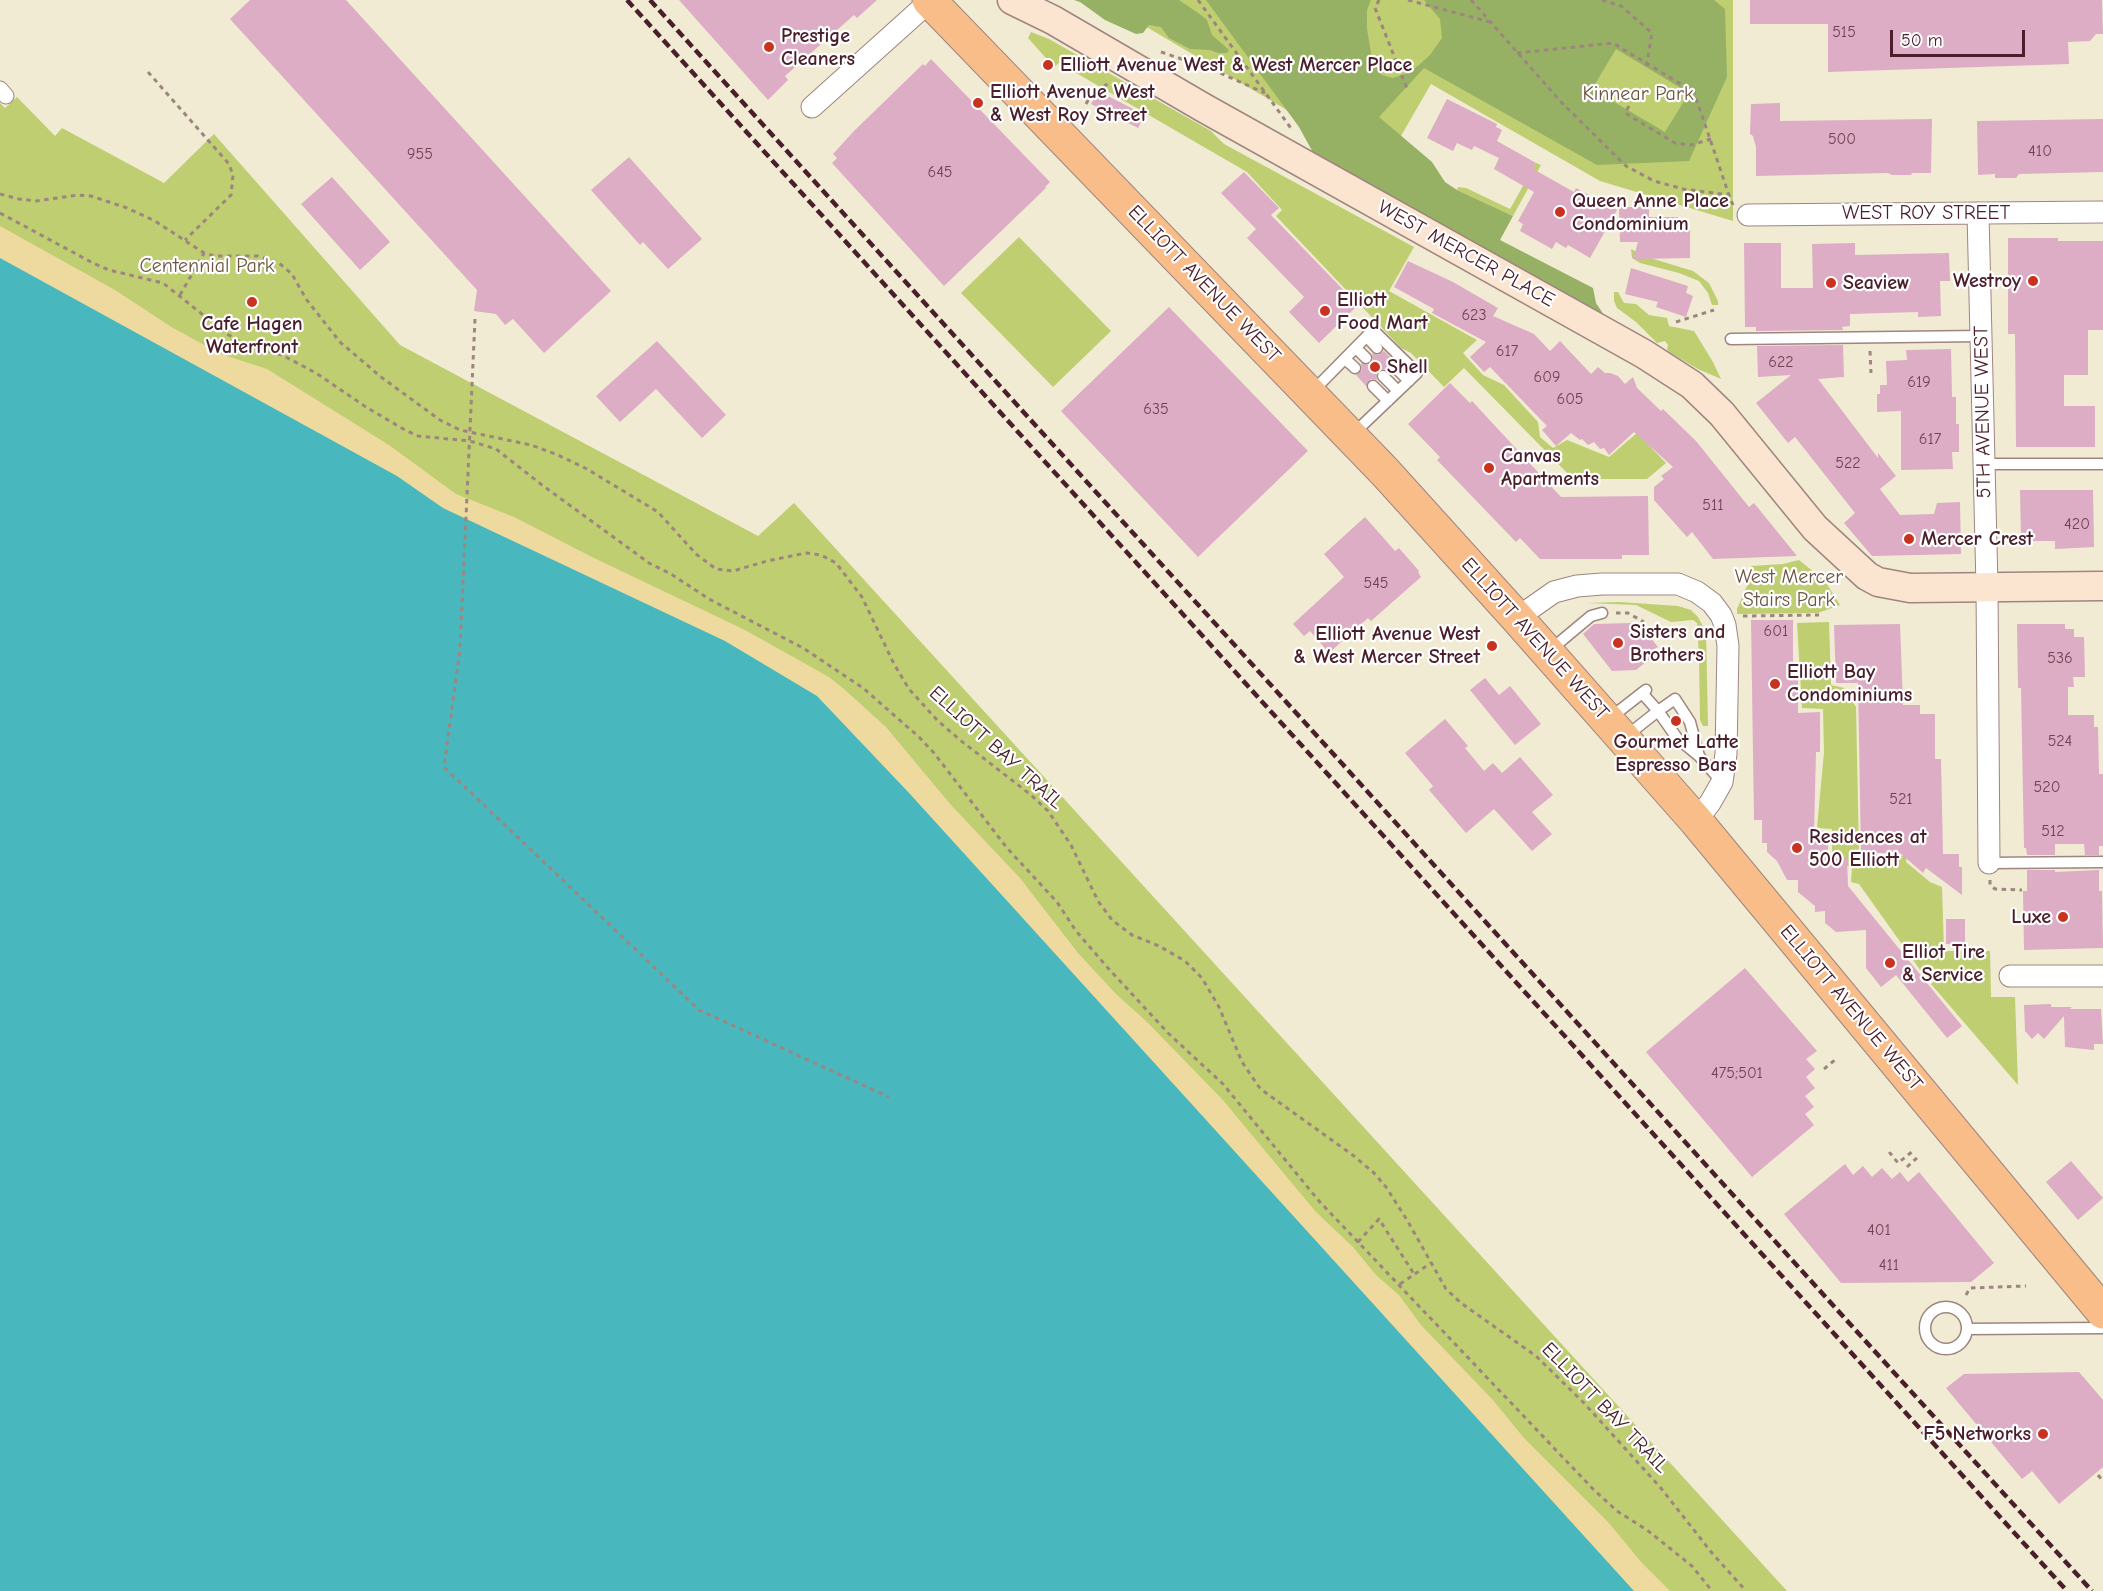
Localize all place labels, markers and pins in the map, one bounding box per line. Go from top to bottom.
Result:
place label: Prestige Cleaners [781,24,855,71]
marker: Prestige Cleaners [762,40,776,54]
place label: Elliott Avenue West & West Mercer Place [1060,53,1412,77]
marker: Elliott Avenue West & West Mercer Place [1041,58,1055,72]
place label: Elliott Avenue West & West Roy Street [990,80,1155,127]
marker: Elliott Avenue West & West Roy Street [971,96,985,110]
place label: Queen Anne Place Condominium [1572,189,1729,236]
marker: Queen Anne Place Condominium [1553,205,1567,219]
place label: Westroy [1953,269,2021,293]
place label: Seaview [1843,271,1909,295]
marker: Westroy [2026,274,2040,288]
marker: Seaview [1824,276,1838,290]
place label: Elliott Food Mart [1337,288,1428,335]
marker: Cafe Hagen Waterfront [245,295,259,309]
marker: Elliott Food Mart [1318,304,1332,318]
place label: Cafe Hagen Waterfront [201,312,303,359]
place label: Shell [1387,355,1428,379]
marker: Shell [1368,360,1382,374]
place label: Canvas Apartments [1501,444,1599,491]
marker: Canvas Apartments [1482,461,1496,475]
place label: Mercer Crest [1921,527,2033,551]
marker: Mercer Crest [1902,532,1916,546]
place label: Sisters and Brothers [1630,620,1725,667]
place label: Elliott Avenue West & West Mercer Street [1293,622,1480,669]
marker: Sisters and Brothers [1611,636,1625,650]
marker: Elliott Avenue West & West Mercer Street [1485,639,1499,653]
place label: Elliott Bay Condominiums [1787,660,1912,707]
marker: Elliott Bay Condominiums [1768,677,1782,691]
marker: Gourmet Latte Espresso Bars [1669,714,1683,728]
place label: Gourmet Latte Espresso Bars [1613,730,1739,777]
place label: Residences at 500 Elliott [1809,825,1927,872]
marker: Residences at 500 Elliott [1790,841,1804,855]
place label: Luxe [2011,905,2051,929]
marker: Luxe [2056,910,2070,924]
place label: Elliot Tire & Service [1902,940,1985,987]
marker: Elliot Tire & Service [1883,956,1897,970]
place label: F5 Networks [1923,1422,2031,1446]
marker: F5 Networks [2036,1427,2050,1441]

